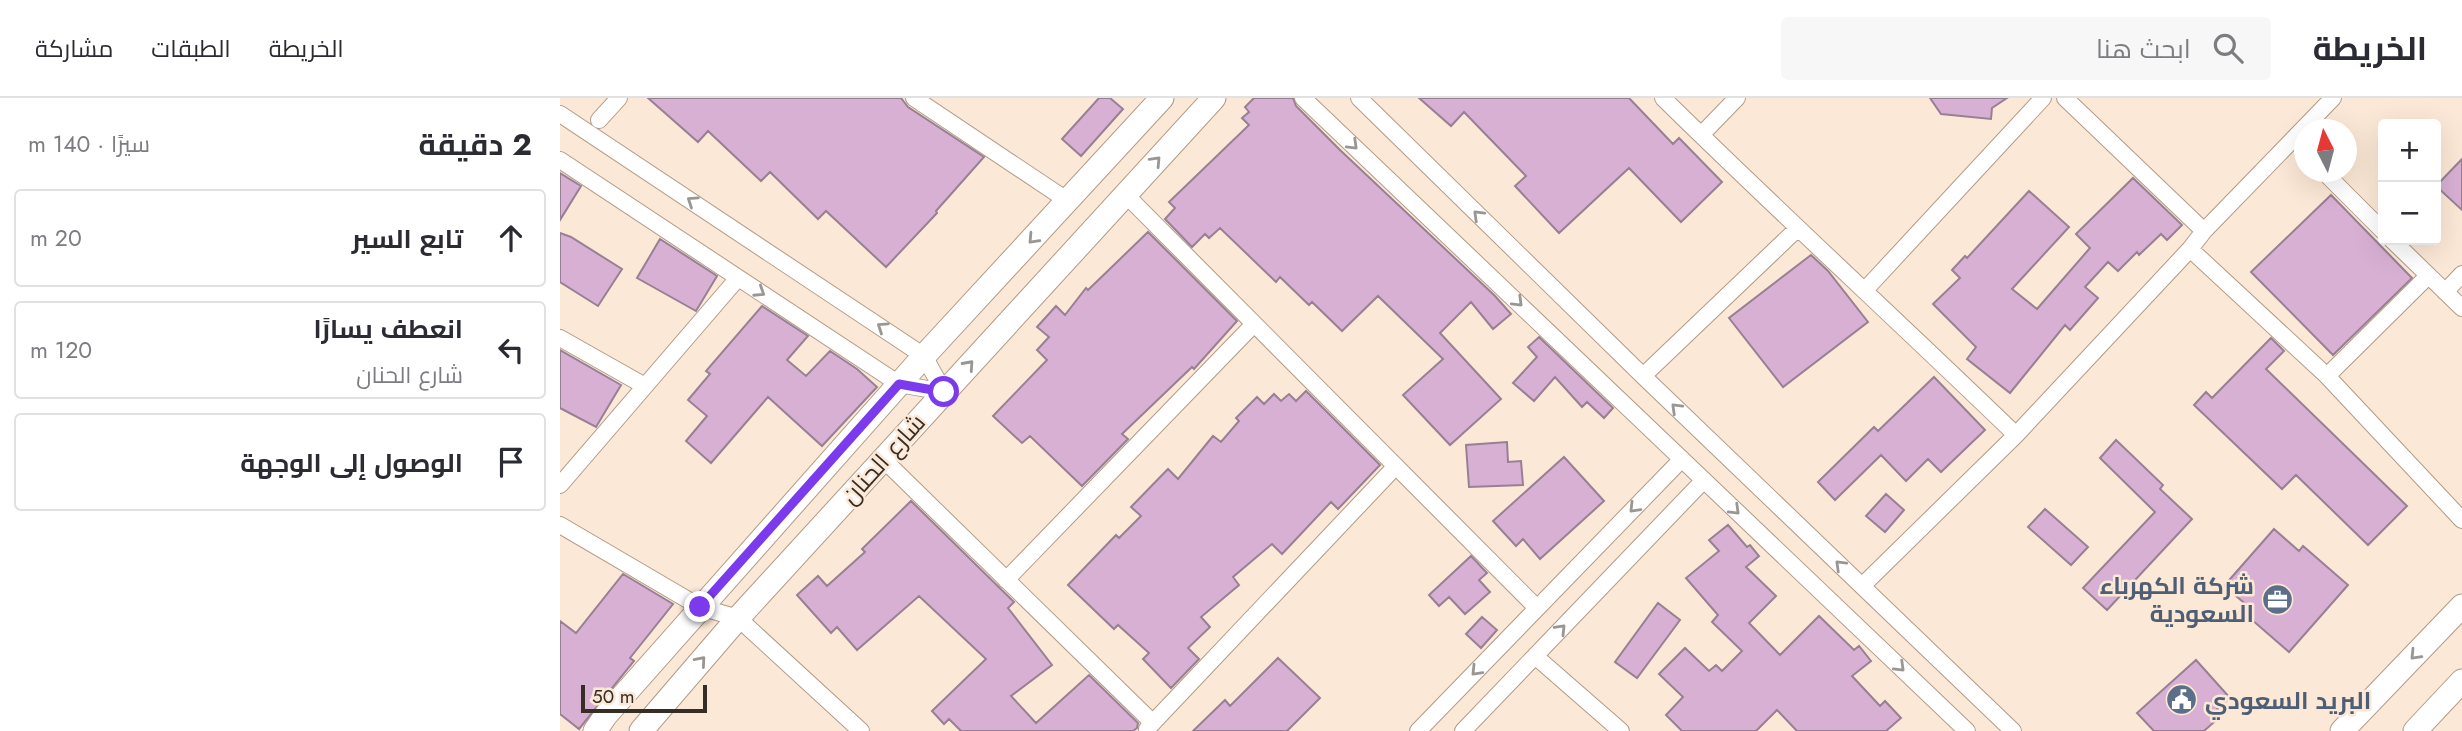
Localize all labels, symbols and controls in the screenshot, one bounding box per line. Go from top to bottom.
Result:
search box [1781,17,2271,80]
text: الخريطة [2313,25,2427,72]
icon: search [2209,29,2247,67]
text: ابحث هنا [2096,30,2191,68]
text: مشاركة [35,31,113,66]
text: الطبقات [151,31,231,66]
text: الخريطة [269,31,344,66]
north arrow [2294,119,2357,182]
map controls [2378,119,2441,245]
button: + [2378,119,2441,182]
text: 2 دقيقة [419,123,532,166]
text: سيرًا · 140 m [28,127,150,161]
one-way arrow [1345,137,1358,150]
one-way arrow [1147,156,1160,169]
button: − [2378,182,2441,245]
one-way arrow [687,197,700,210]
one-way arrow [1473,210,1486,223]
icon: ahead [492,219,530,257]
text: تابع السير [352,220,463,258]
text: 20 m [30,221,82,255]
one-way arrow [1029,231,1042,244]
one-way arrow [752,284,765,296]
one-way arrow [1509,294,1522,307]
text: انعطف يسارًا [313,310,463,348]
one-way arrow [876,323,889,336]
icon: left [492,331,530,369]
text: 120 m [30,333,92,367]
text: شارع الحنان [356,358,463,392]
one-way arrow [960,360,973,373]
route start [928,376,959,407]
one-way arrow [1671,403,1684,416]
street label: شارع الحنان [833,406,933,512]
icon: arrive [492,443,530,481]
text: الوصول إلى الوجهة [240,444,463,482]
one-way arrow [1630,499,1643,512]
one-way arrow [1727,501,1740,514]
one-way arrow [1835,561,1848,574]
place label: شركة الكهرباء السعودية [2099,568,2254,631]
office icon: شركة الكهرباء السعودية [2260,582,2294,616]
route end [684,591,715,622]
one-way arrow [1553,624,1566,637]
one-way arrow [2410,647,2423,660]
one-way arrow [693,656,705,669]
one-way arrow [1892,659,1905,672]
one-way arrow [1471,663,1484,676]
scale bar [581,682,707,714]
text: 50 m [592,683,635,710]
public building icon: البريد السعودي [2165,683,2199,717]
place label: البريد السعودي [2205,683,2371,720]

